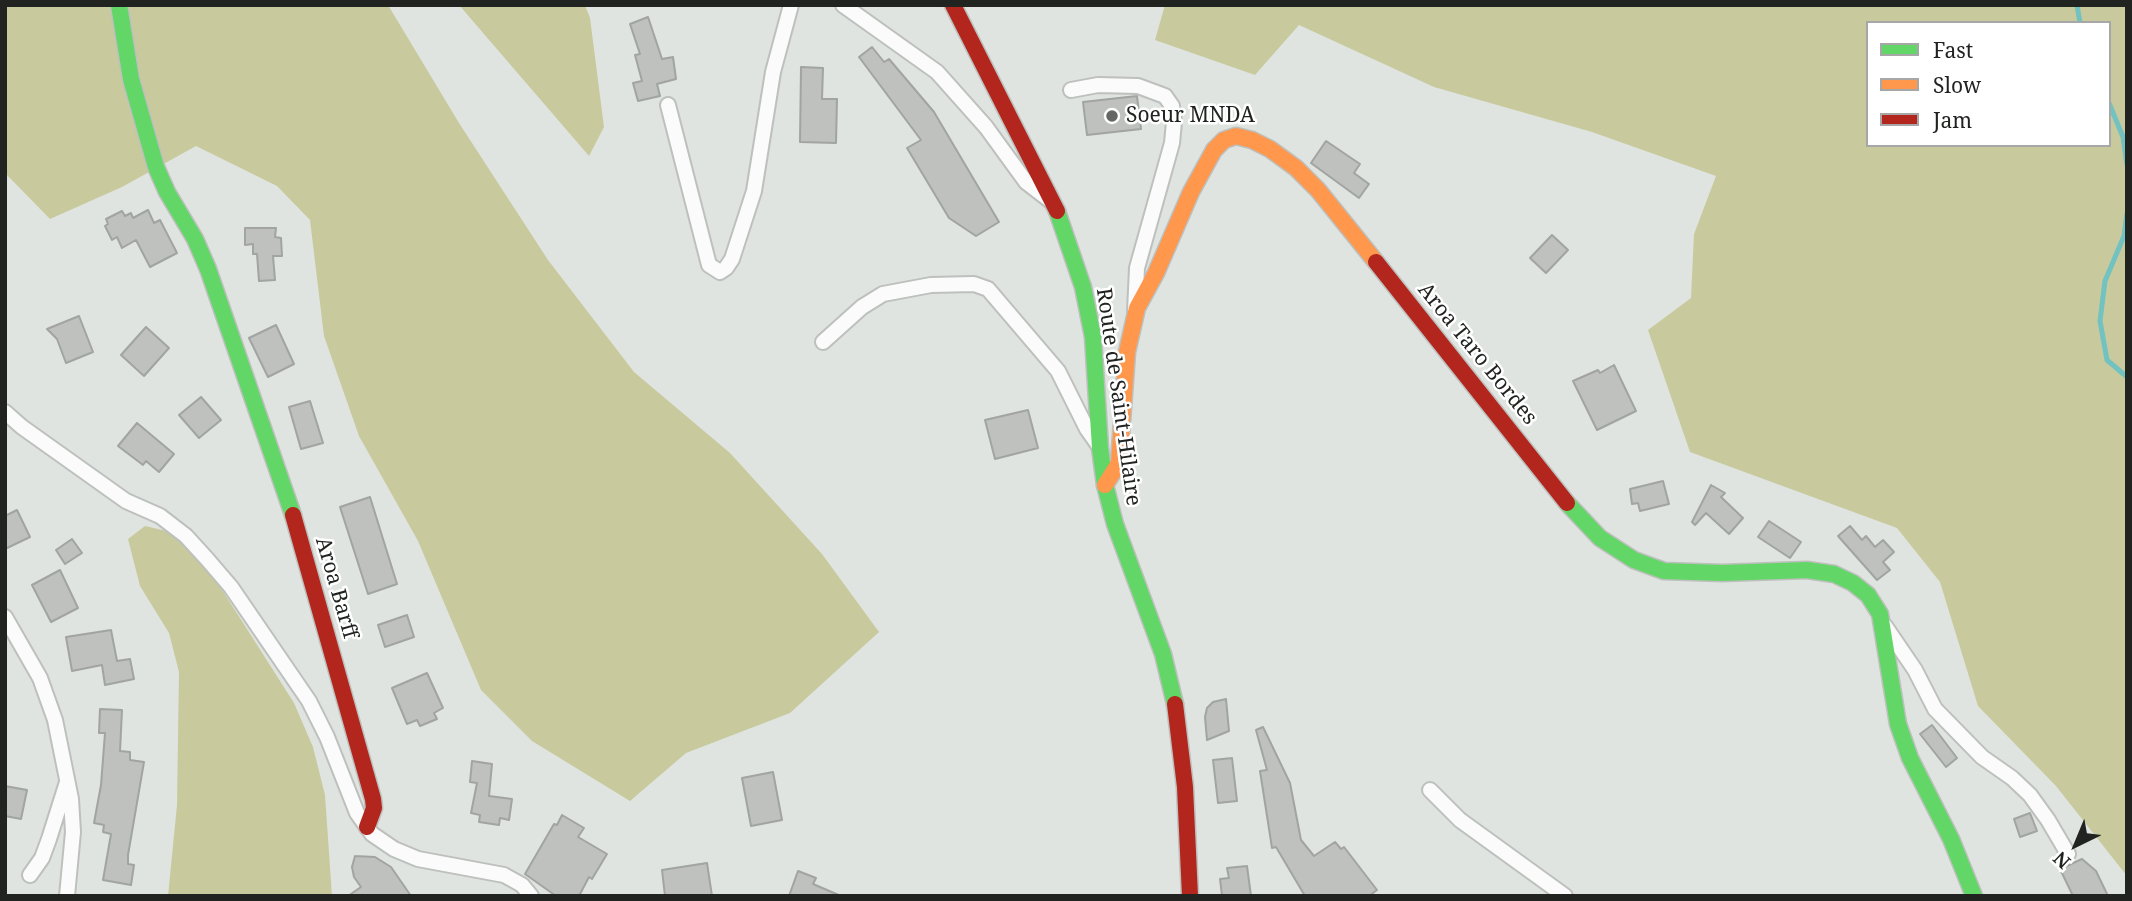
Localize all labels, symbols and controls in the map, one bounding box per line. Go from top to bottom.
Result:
legend [1866,21,2111,147]
text: Fast [1933,36,1973,64]
text: Slow [1933,71,1981,99]
place label: Soeur MNDA [1126,103,1255,129]
text: Jam [1933,106,1972,134]
marker: Soeur MNDA [1104,108,1120,124]
street label: Aroa Taro Bordes [1412,278,1542,430]
street label: Route de Saint-Hilaire [1090,286,1146,508]
street label: Aroa Barff [309,534,363,642]
north arrow [2041,810,2111,880]
text: N [2047,846,2076,875]

